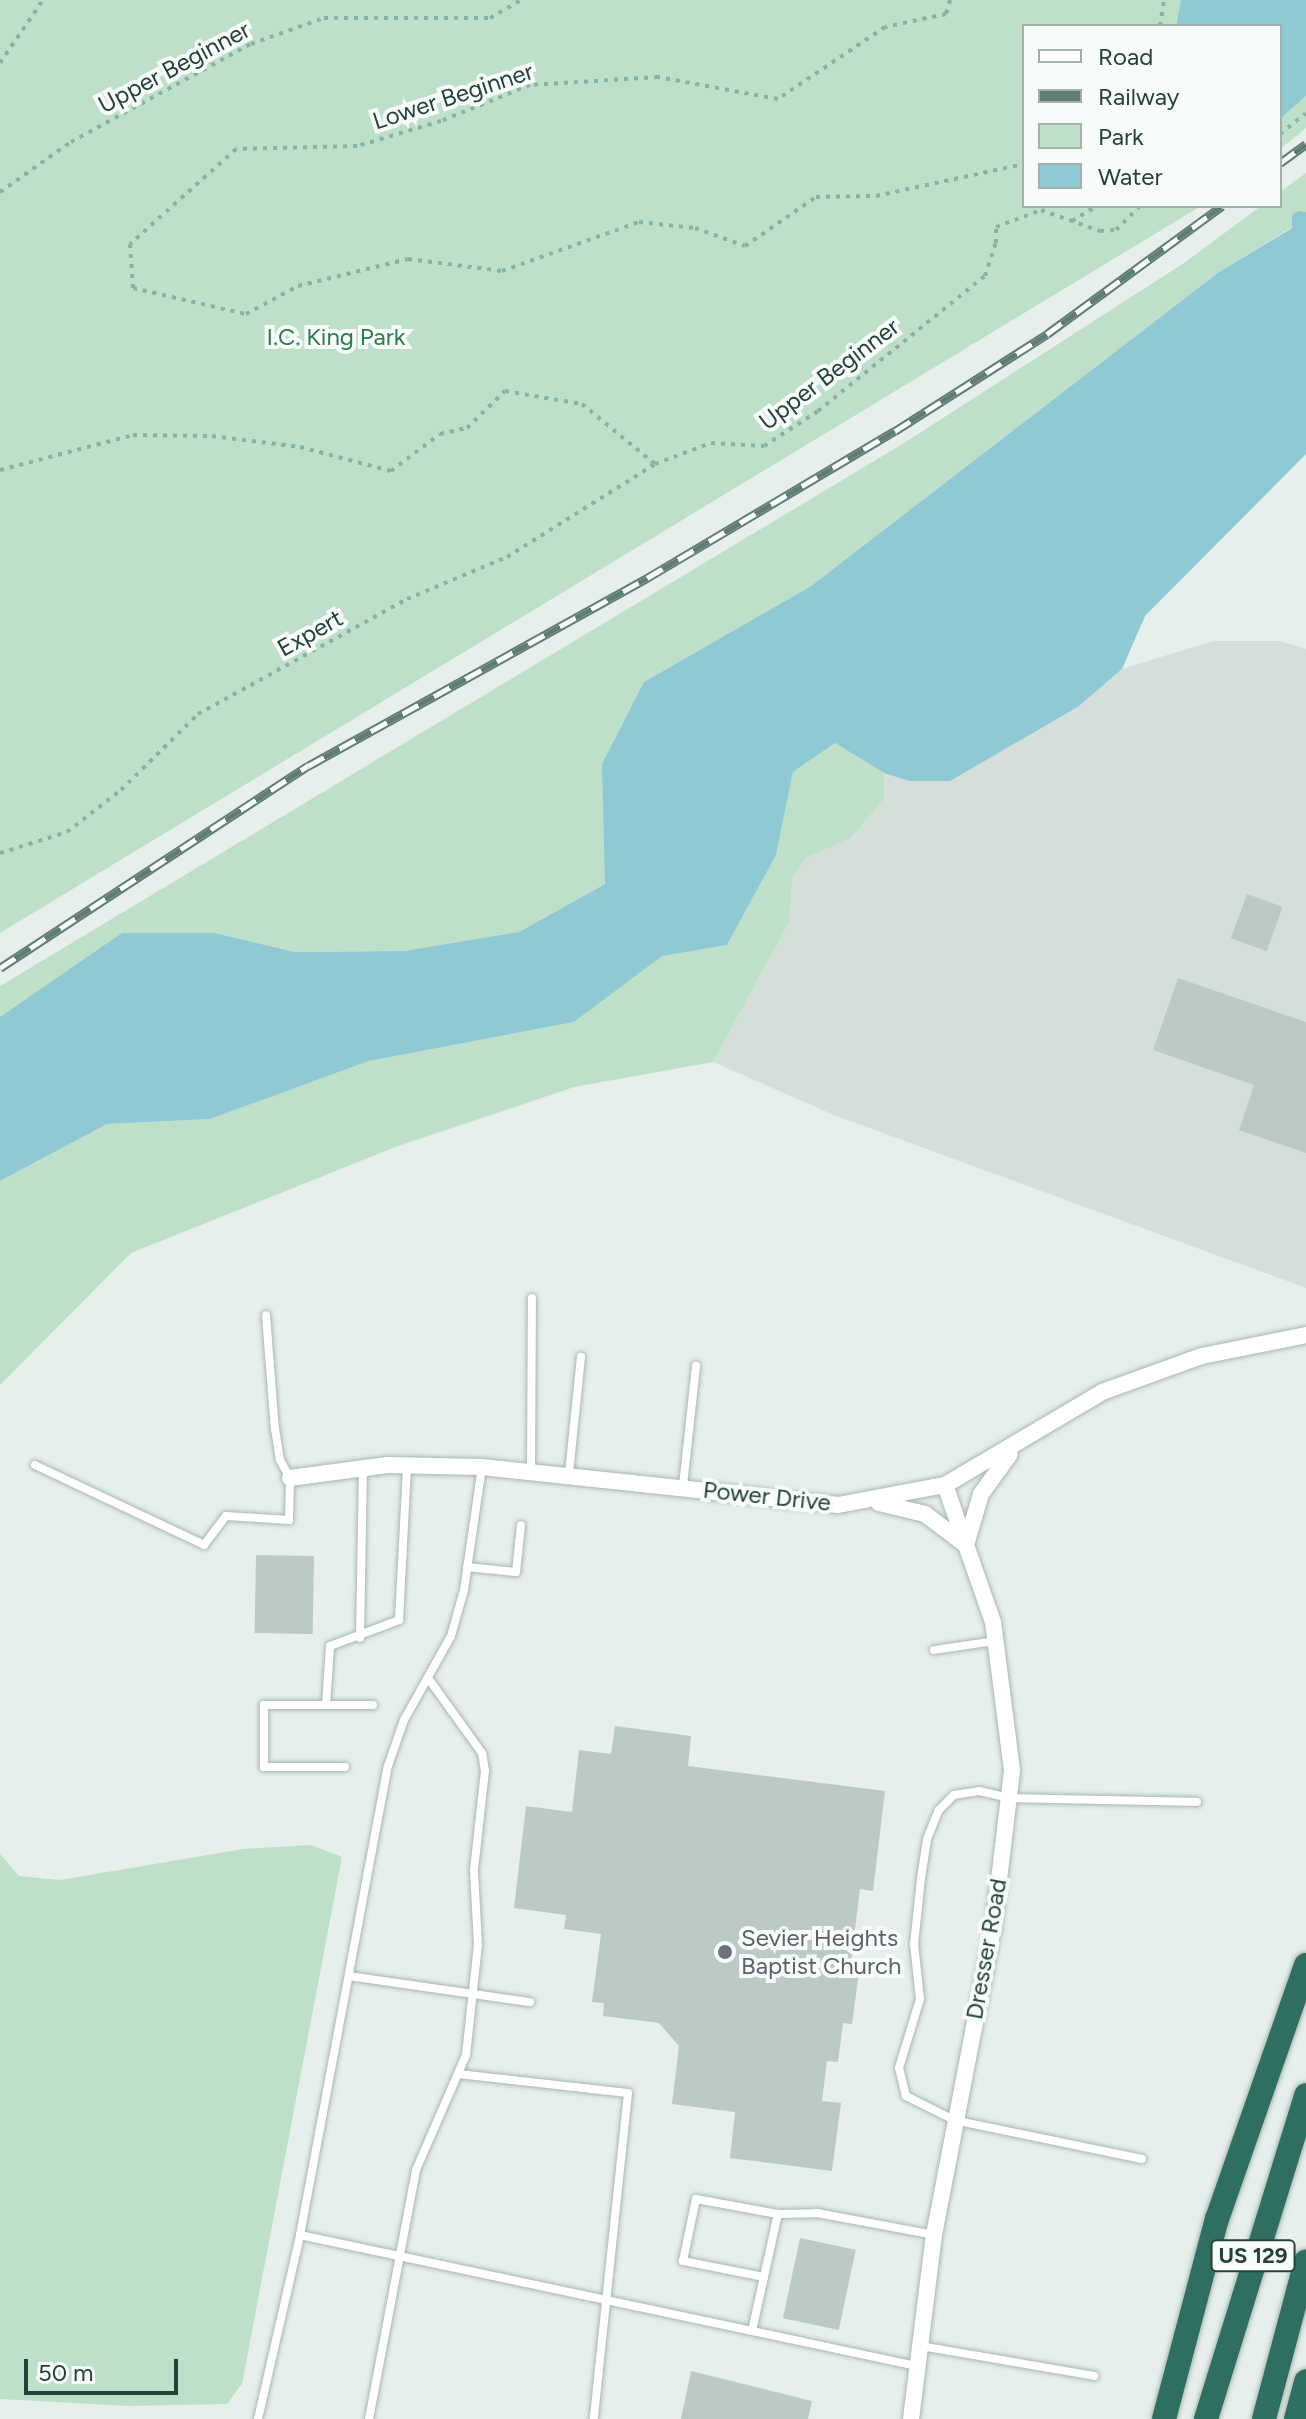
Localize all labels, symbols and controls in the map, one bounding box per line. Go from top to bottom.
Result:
street label: Upper Beginner [93,15,255,119]
legend [1022,24,1282,208]
text: Road [1098,42,1153,71]
street label: Lower Beginner [369,56,537,136]
text: Railway [1098,82,1179,111]
text: Park [1098,122,1144,151]
text: Water [1098,162,1163,191]
street label: Upper Beginner [753,312,905,436]
park label: I.C. King Park [267,323,405,351]
street label: Expert [272,603,348,663]
street label: Power Drive [702,1475,832,1517]
street label: Dresser Road [959,1876,1013,2022]
place label: Sevier Heights Baptist Church [741,1924,901,1980]
marker: Sevier Heights Baptist Church [716,1943,734,1961]
road number: US 129 [1209,2238,1297,2274]
scale bar [28,2343,182,2393]
text: 50 m [38,2358,94,2387]

